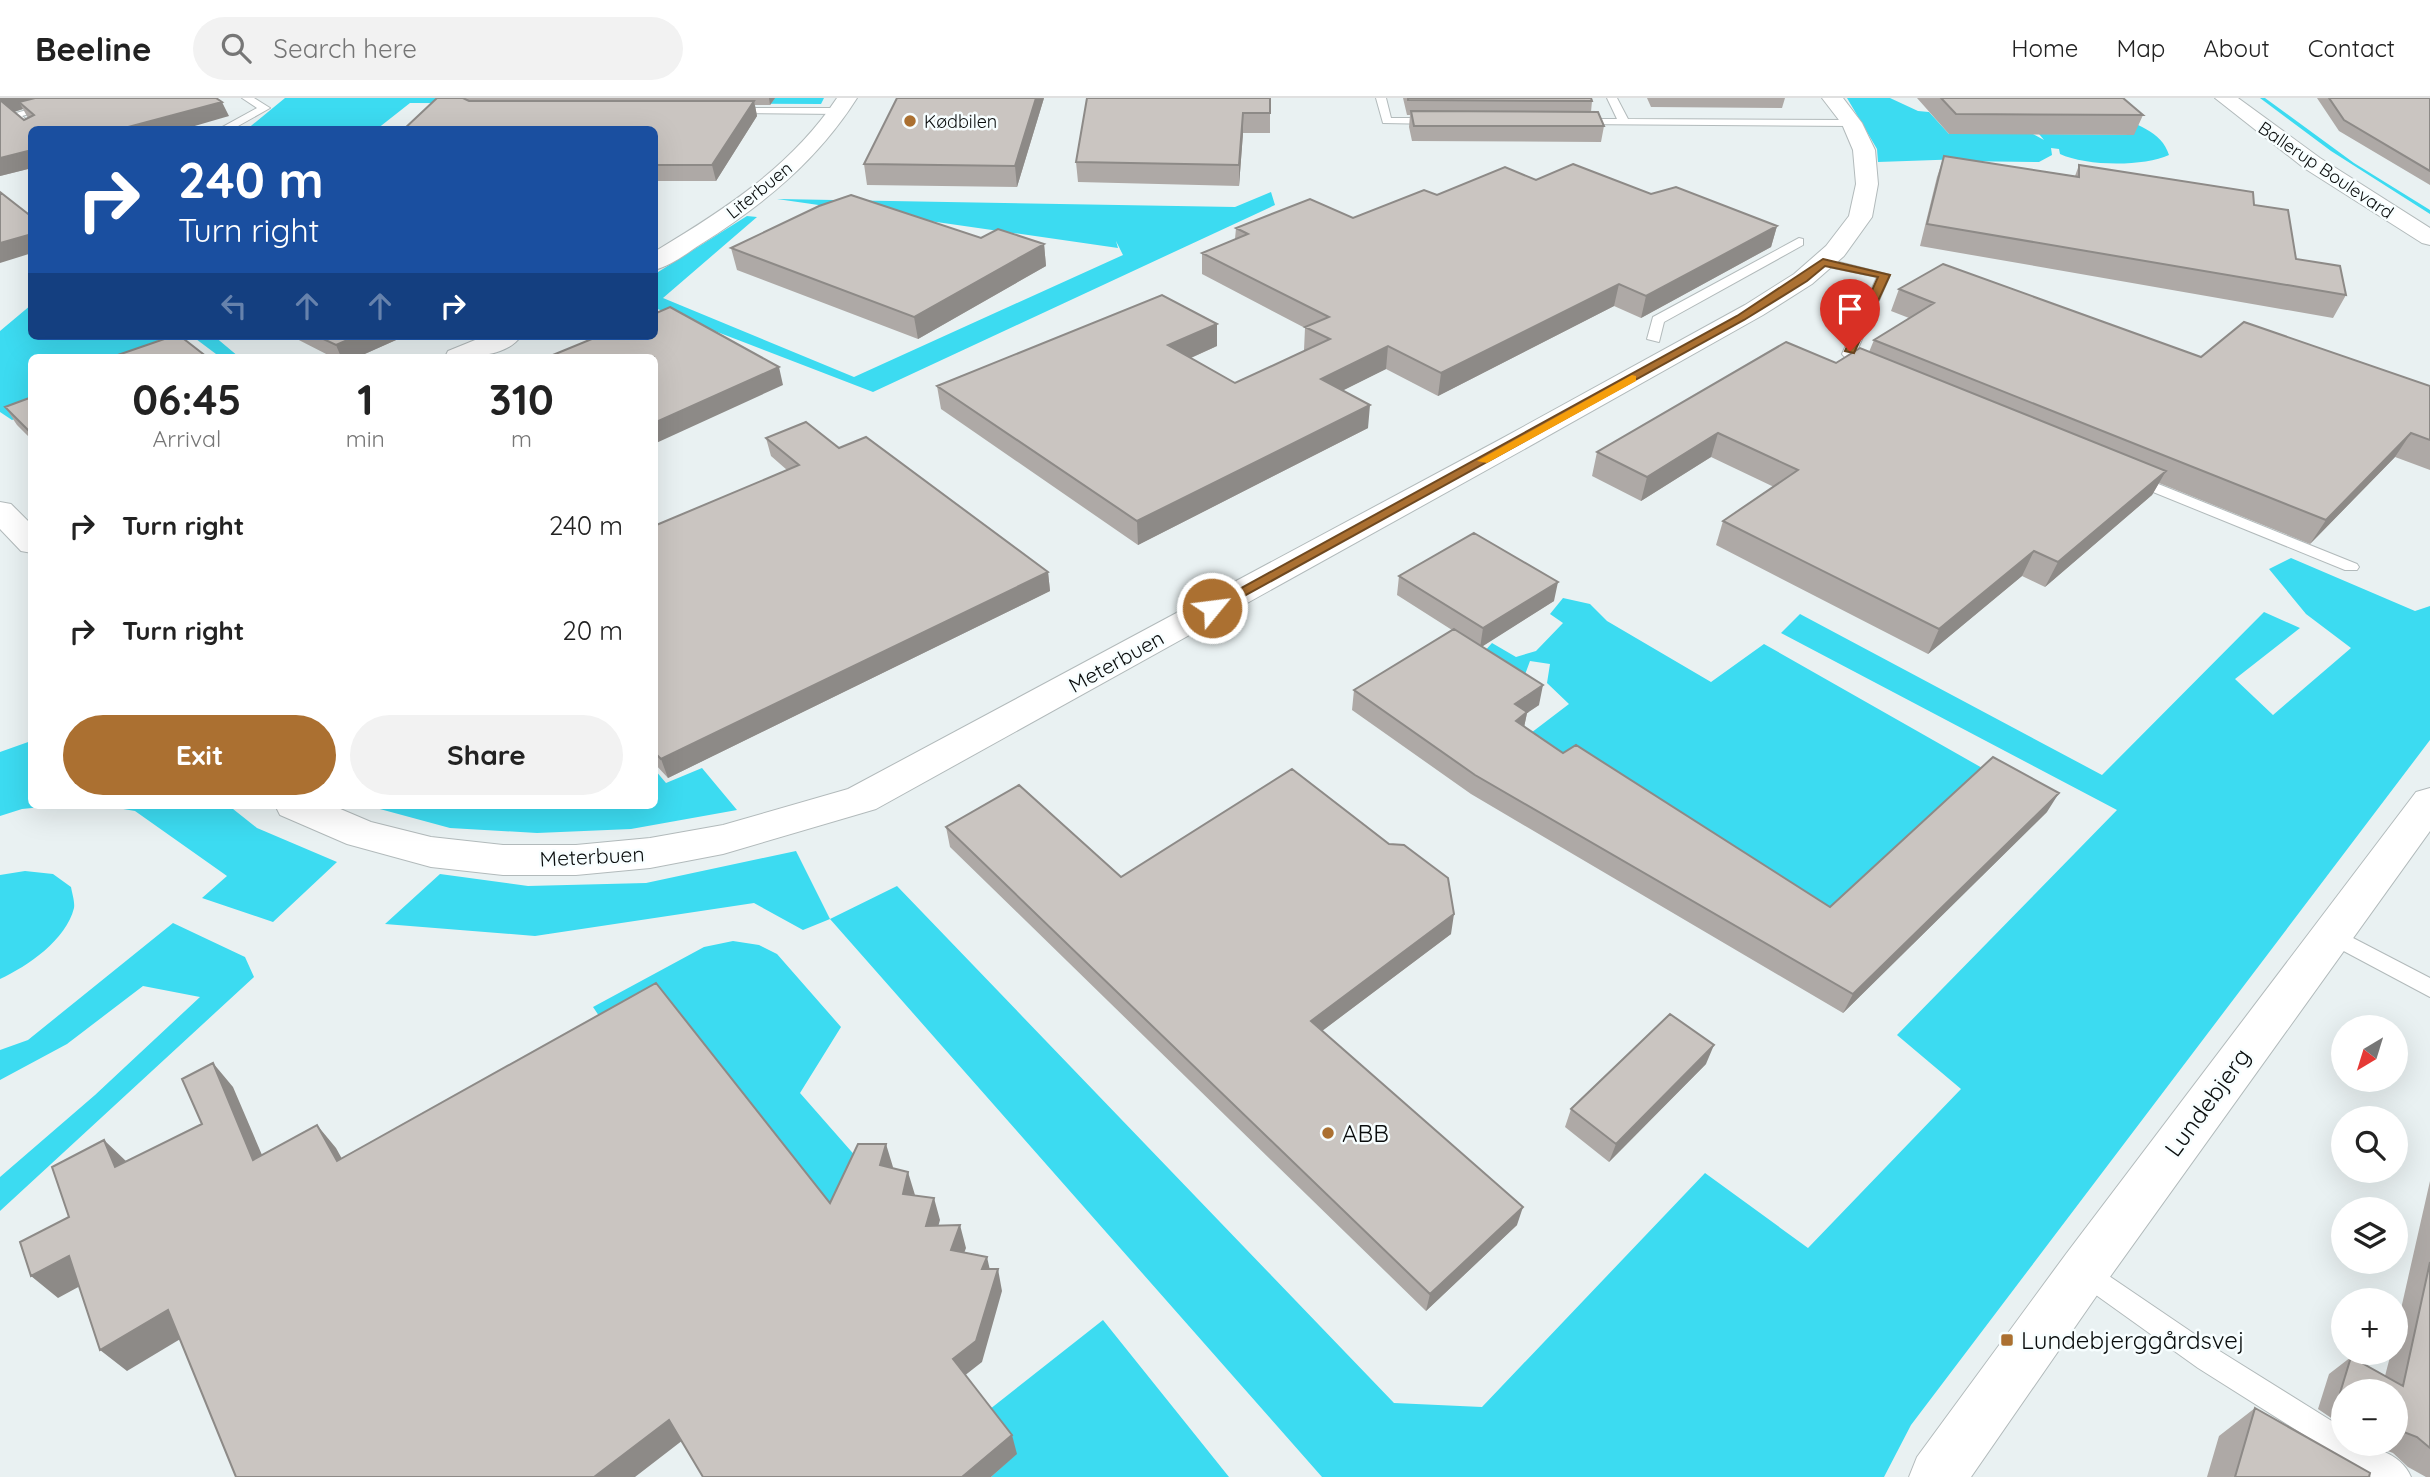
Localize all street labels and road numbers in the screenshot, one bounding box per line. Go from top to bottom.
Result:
street label: Ballerup Boulevard [2254,116,2398,224]
street label: Literbuen [721,156,797,224]
street label: Meterbuen [1064,624,1168,698]
street label: Meterbuen [539,840,645,872]
street label: Lundebjerg [2158,1042,2256,1162]

